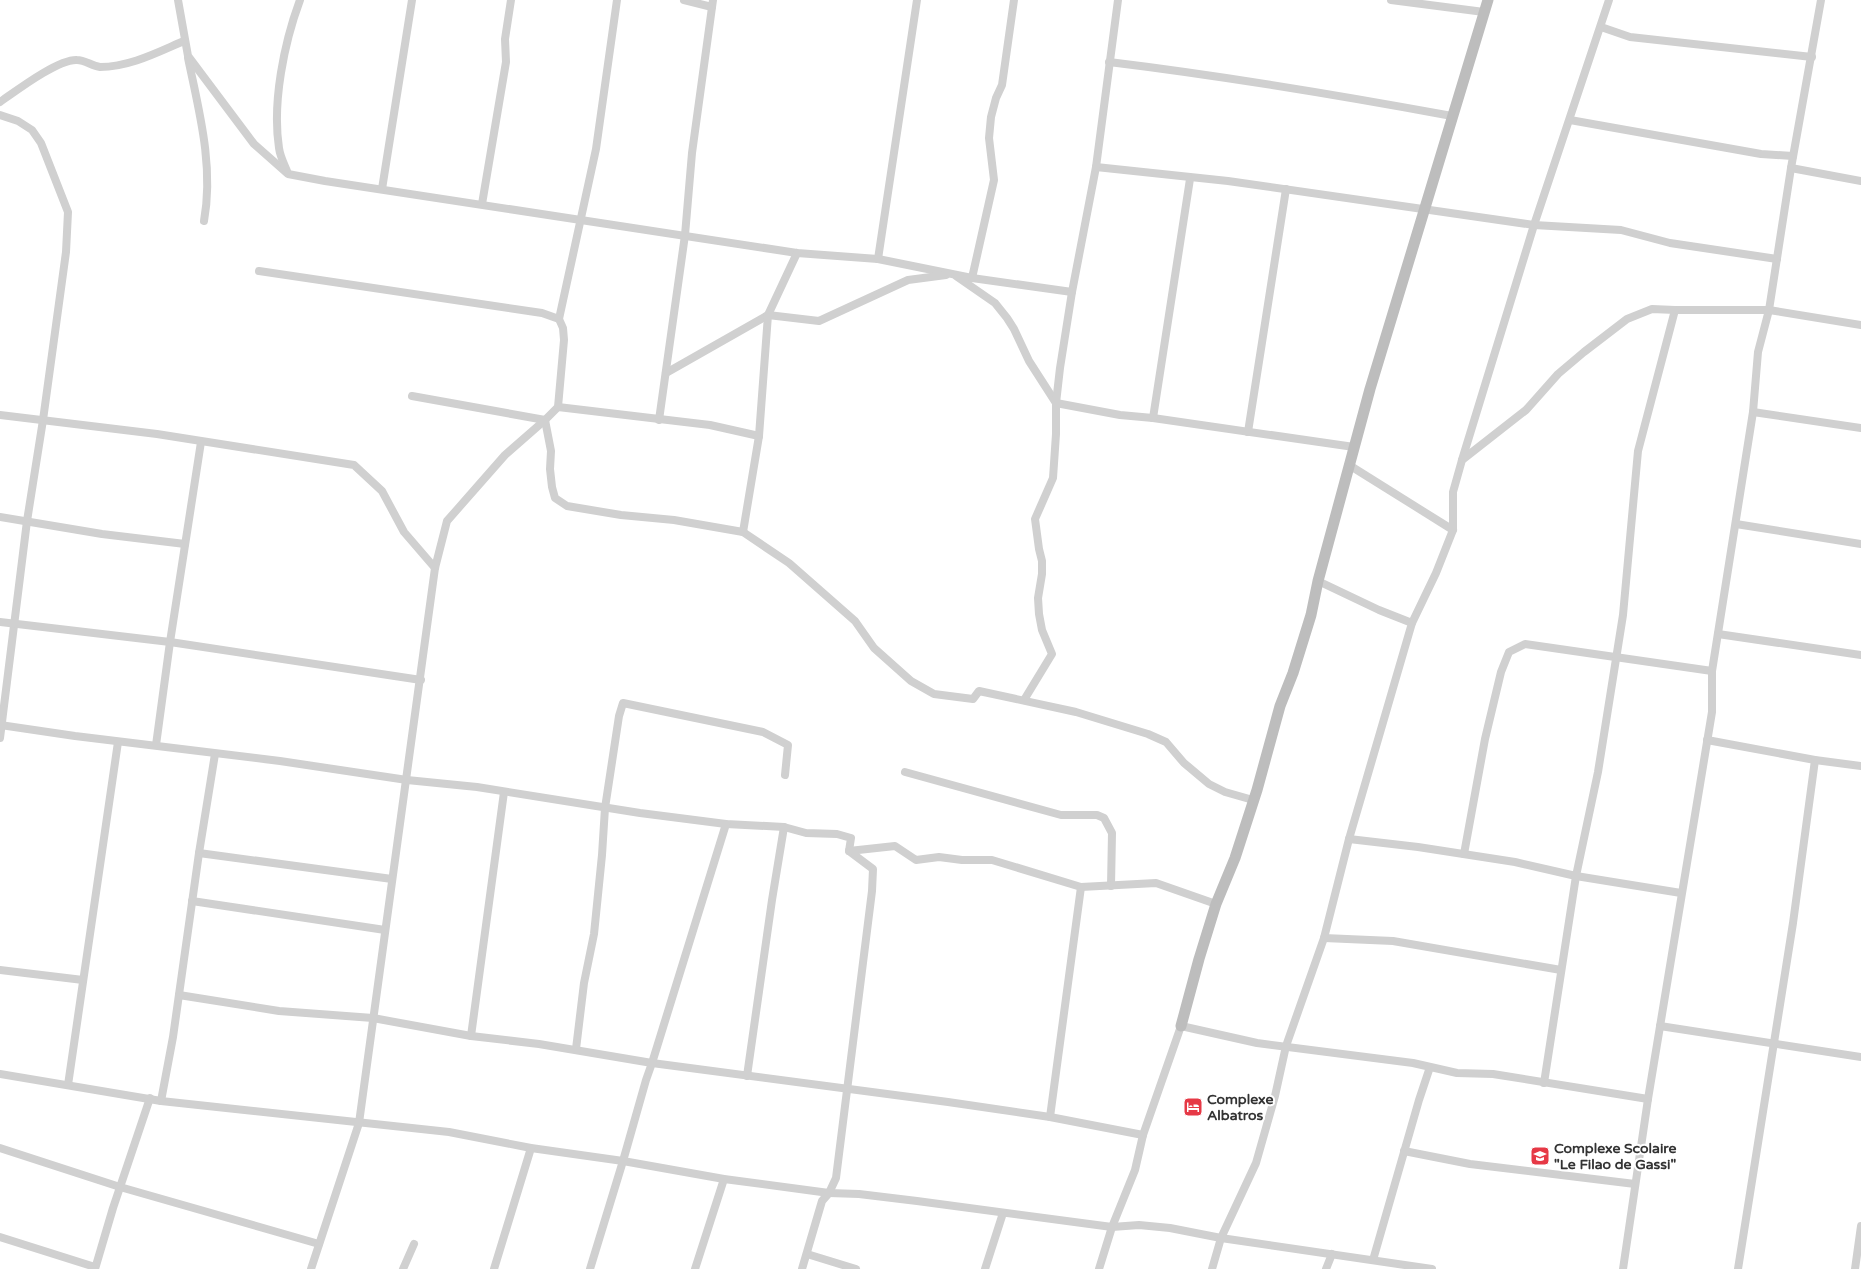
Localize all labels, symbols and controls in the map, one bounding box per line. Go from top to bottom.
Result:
place label: Complexe Albatros [1207,1091,1273,1124]
hotel icon: Complexe Albatros [1182,1096,1204,1118]
place label: Complexe Scolaire "Le Filao de Gassi" [1554,1140,1677,1173]
school or university icon: Complexe Scolaire "Le Filao de Gassi" [1529,1145,1551,1167]

